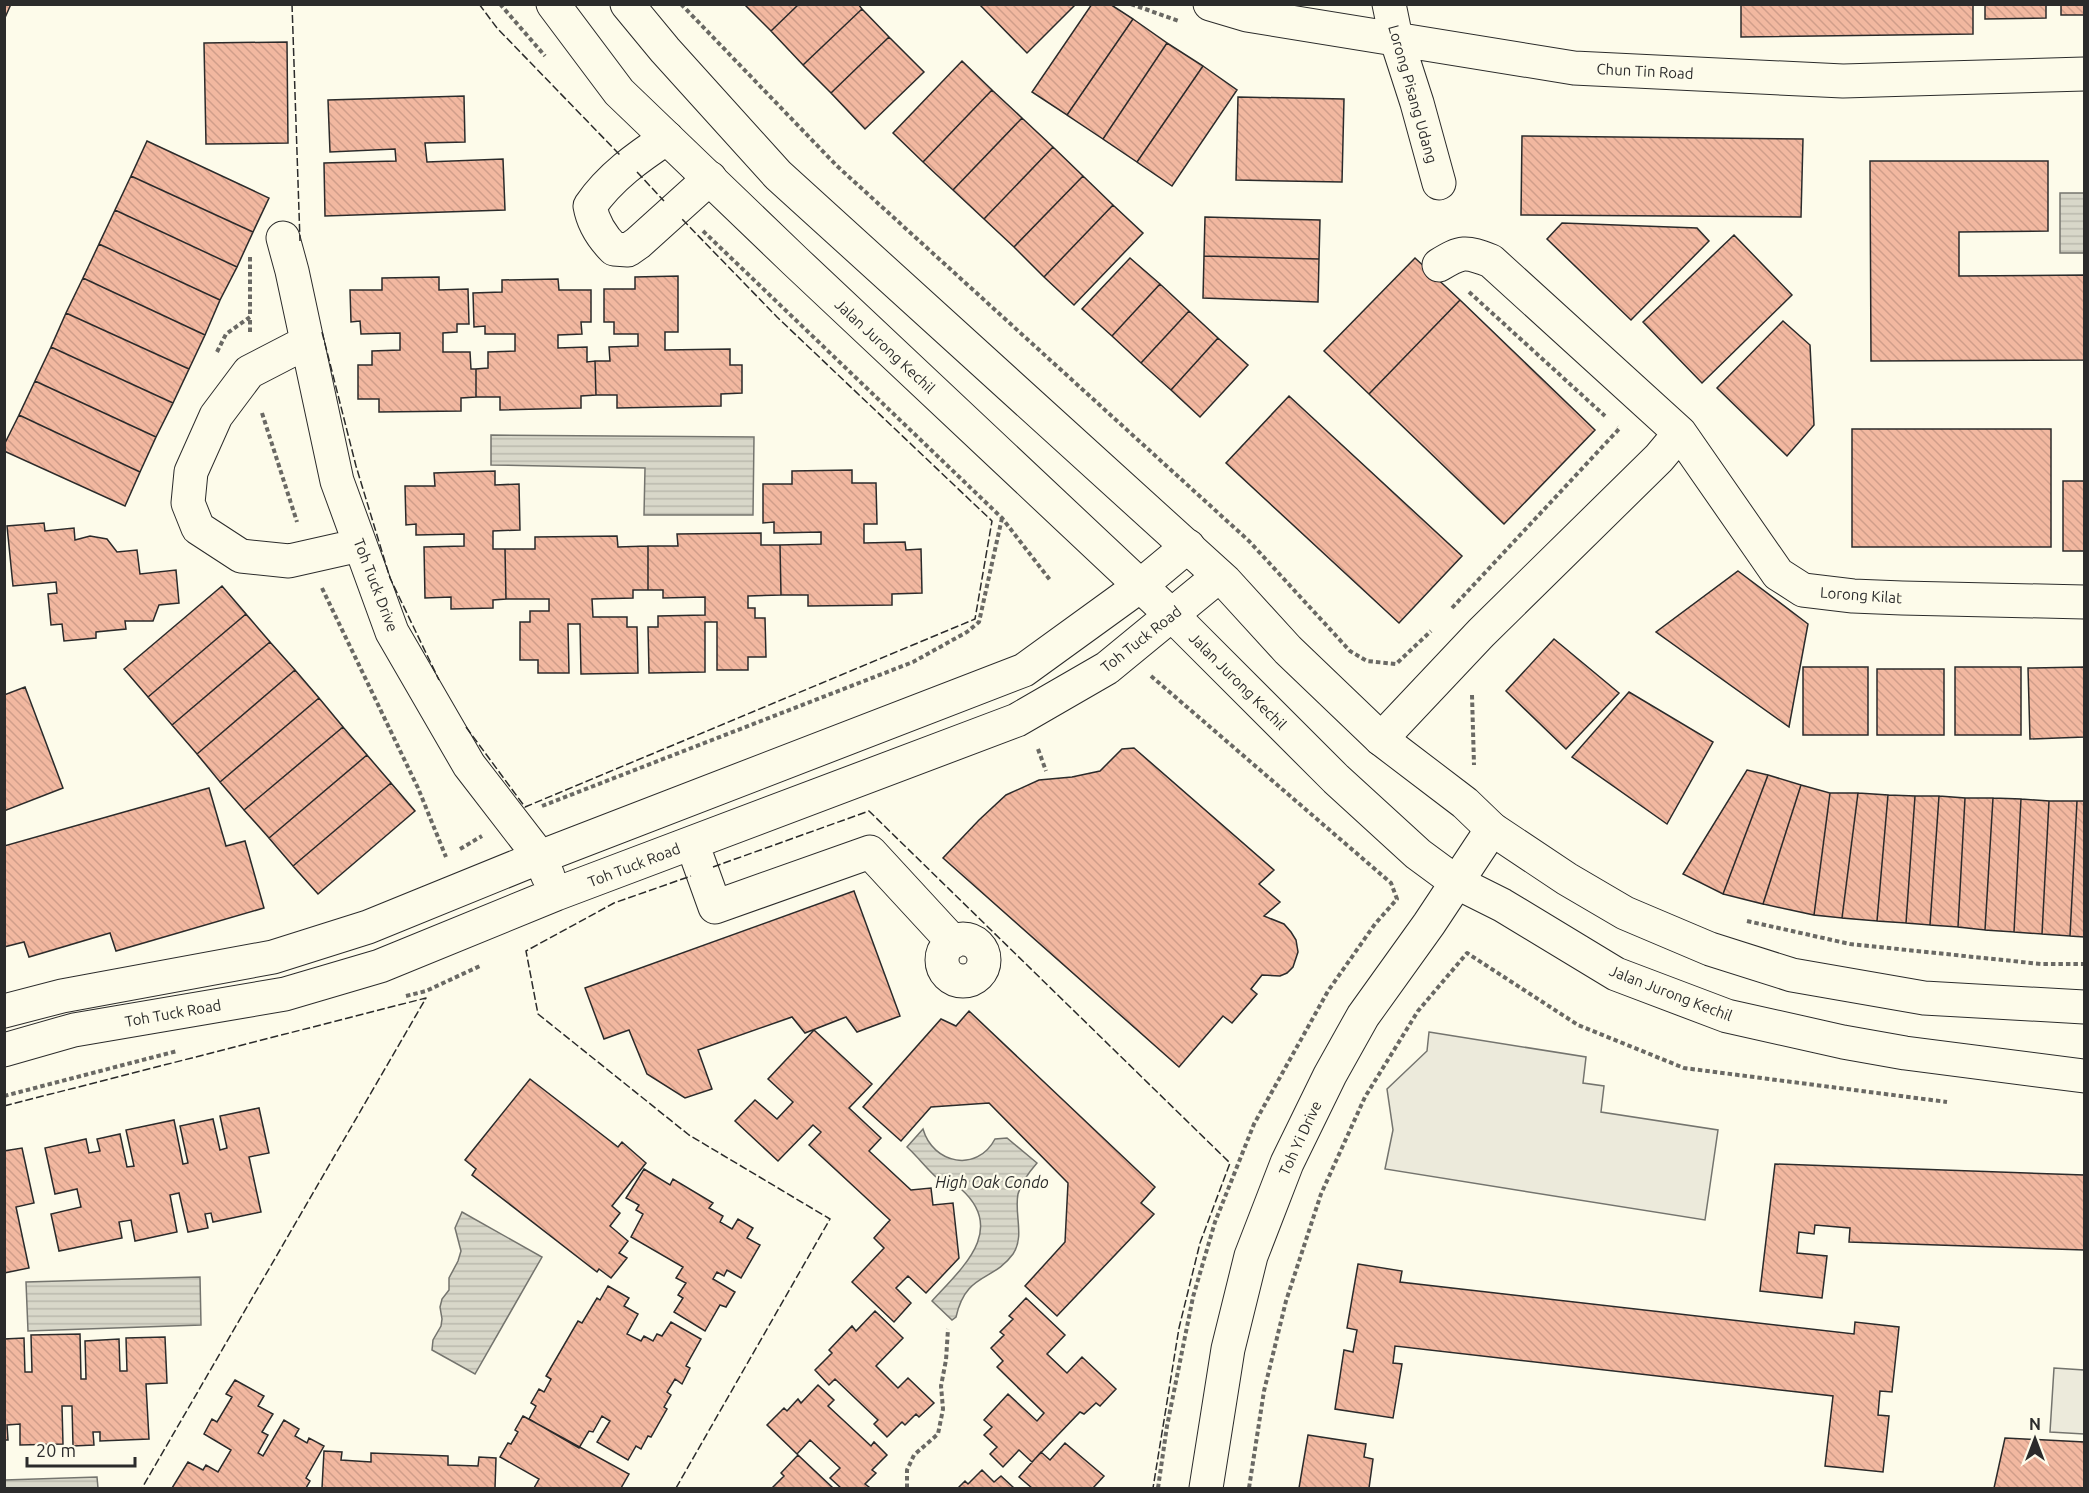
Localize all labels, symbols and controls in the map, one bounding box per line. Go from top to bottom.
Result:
street label: Lorong Pisang Udang [1385,23,1441,165]
street label: Chun Tin Road [1596,60,1694,82]
street label: Jalan Jurong Kechil [832,295,938,397]
street label: Toh Tuck Drive [350,536,402,634]
street label: Lorong Kilat [1819,584,1903,606]
street label: Toh Tuck Road [1097,602,1185,676]
street label: Jalan Jurong Kechil [1186,629,1290,733]
street label: Toh Tuck Road [585,840,683,890]
street label: Jalan Jurong Kechil [1607,962,1735,1024]
street label: Toh Tuck Road [124,996,222,1030]
street label: Toh Yi Drive [1275,1098,1325,1178]
water label: High Oak Condo [935,1173,1049,1191]
north arrow [2005,1409,2065,1469]
text: N [2029,1415,2041,1433]
scale bar [27,1430,135,1468]
text: 20 m [36,1440,76,1460]

